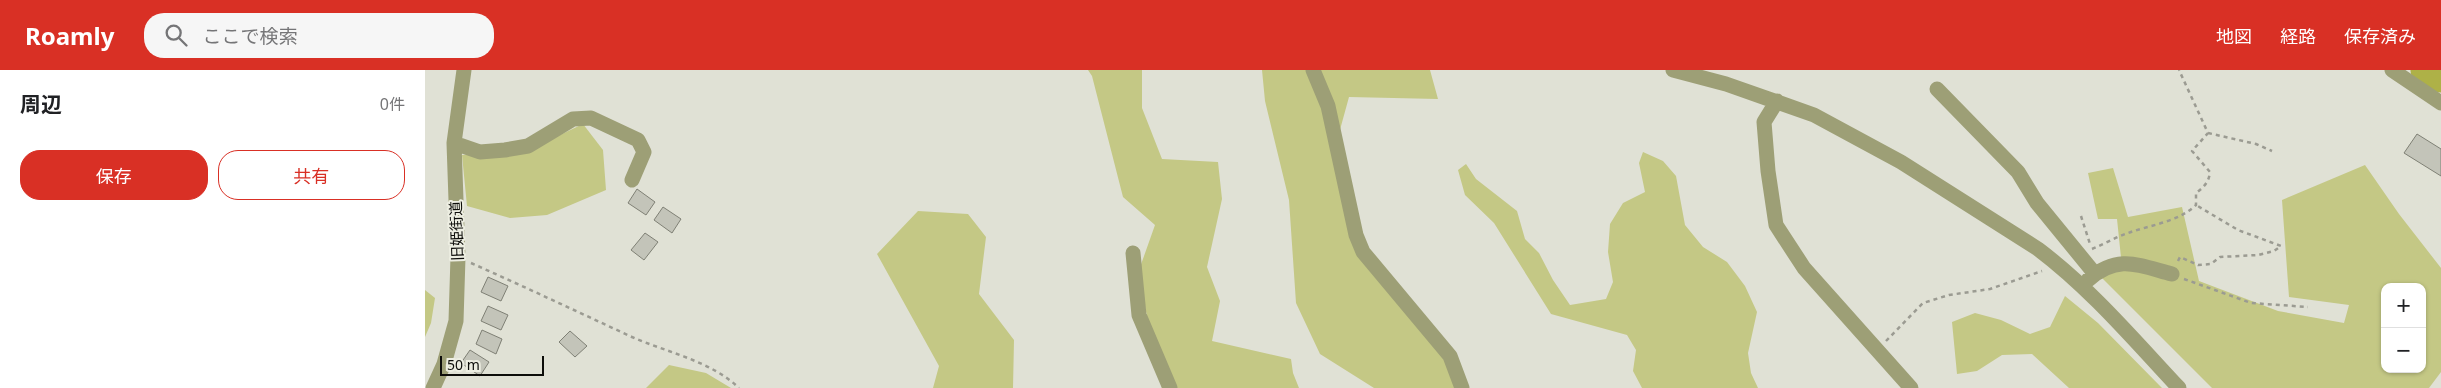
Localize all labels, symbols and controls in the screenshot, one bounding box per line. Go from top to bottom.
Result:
search box [144,13,494,58]
text: Roamly [25,19,114,52]
icon: search [162,21,190,49]
text: ここで検索 [202,23,297,49]
text: 地図 [2216,24,2252,48]
text: 経路 [2280,24,2316,48]
text: 保存済み [2344,24,2416,48]
text: 周辺 [20,90,62,118]
text: 0件 [380,93,405,115]
button: 保存 [20,150,208,200]
button: 共有 [218,150,405,200]
street label: 旧姫街道 [445,201,467,261]
map controls [2381,283,2426,373]
button: + [2381,283,2426,328]
button: − [2381,328,2426,373]
scale bar [440,353,544,376]
text: 50 m [447,355,480,374]

